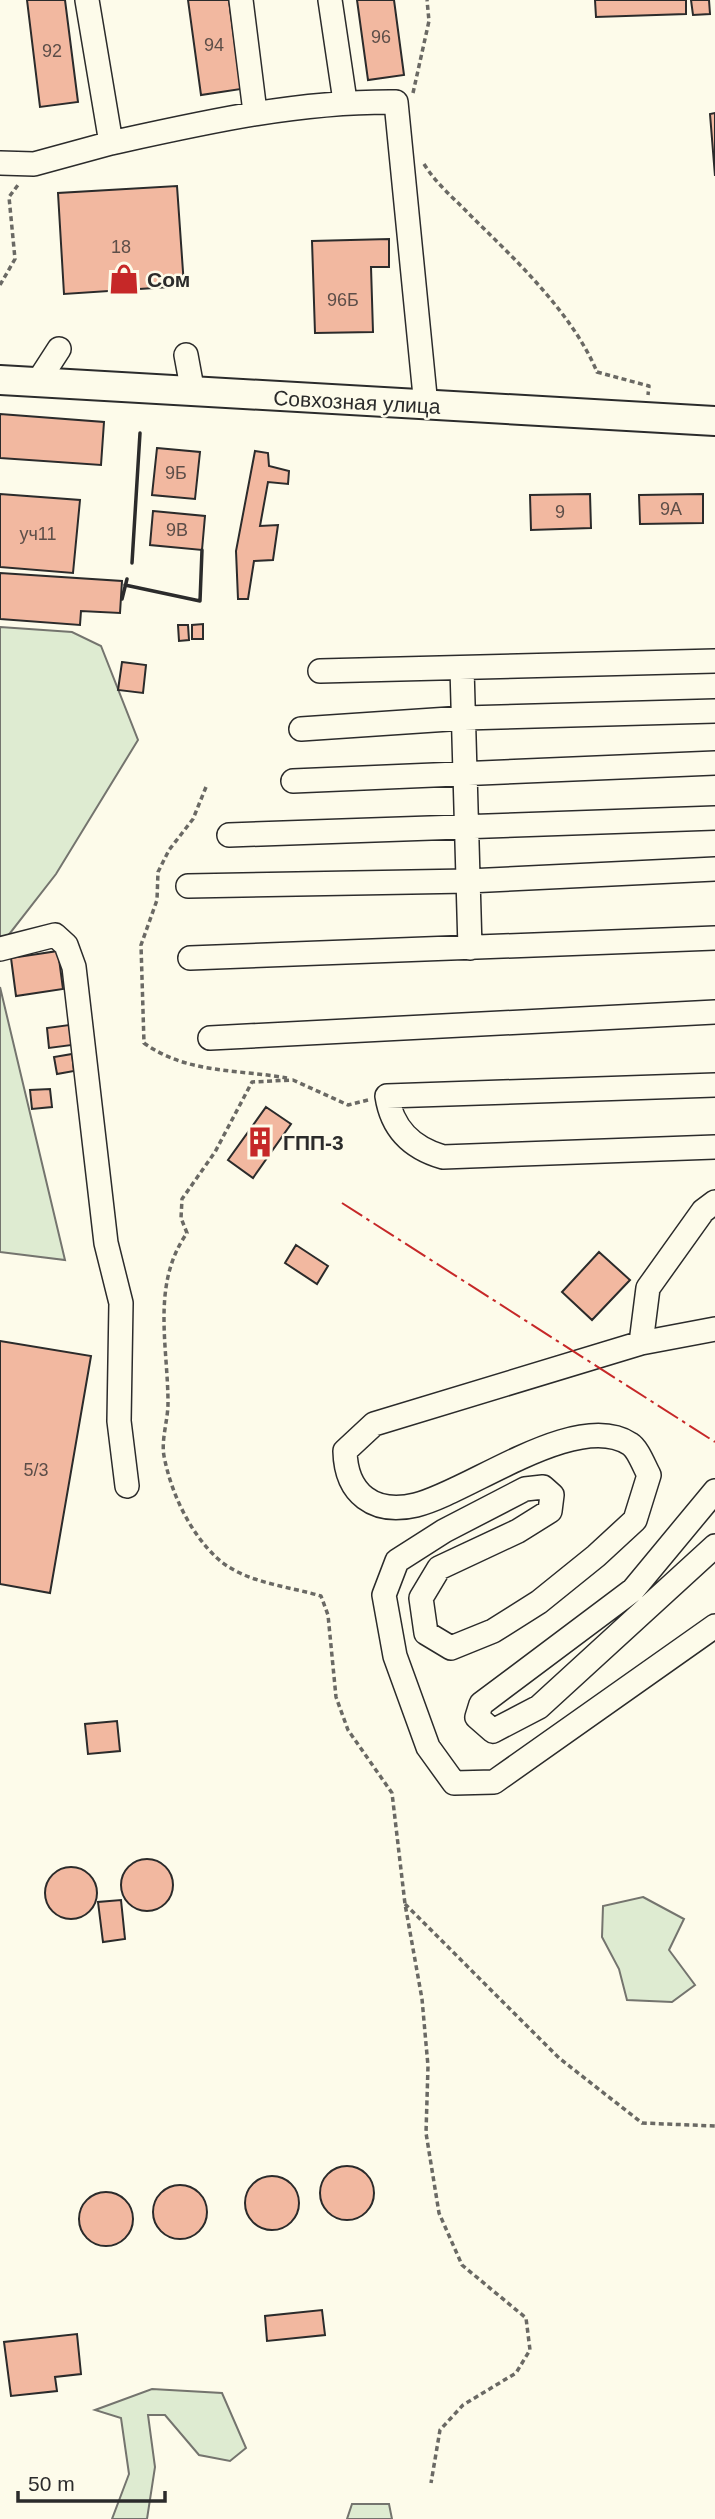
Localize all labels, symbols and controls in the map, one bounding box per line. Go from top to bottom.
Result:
house number: 96 [371,27,391,47]
house number: 94 [204,35,224,55]
house number: 92 [42,41,62,61]
house number: 18 [111,237,131,257]
shop icon: Сом [107,262,141,296]
place label: Сом [147,268,190,291]
house number: 96Б [327,290,359,310]
street label: Совхозная улица [273,386,442,418]
house number: 9Б [165,463,187,483]
house number: 9А [660,499,682,519]
house number: 9 [555,502,565,522]
house number: 9В [166,520,188,540]
house number: уч11 [19,524,57,544]
building icon: ГПП-3 [243,1125,277,1159]
place label: ГПП-3 [283,1131,344,1154]
house number: 5/3 [23,1460,49,1480]
scale bar [18,2460,164,2504]
text: 50 m [28,2472,75,2495]

